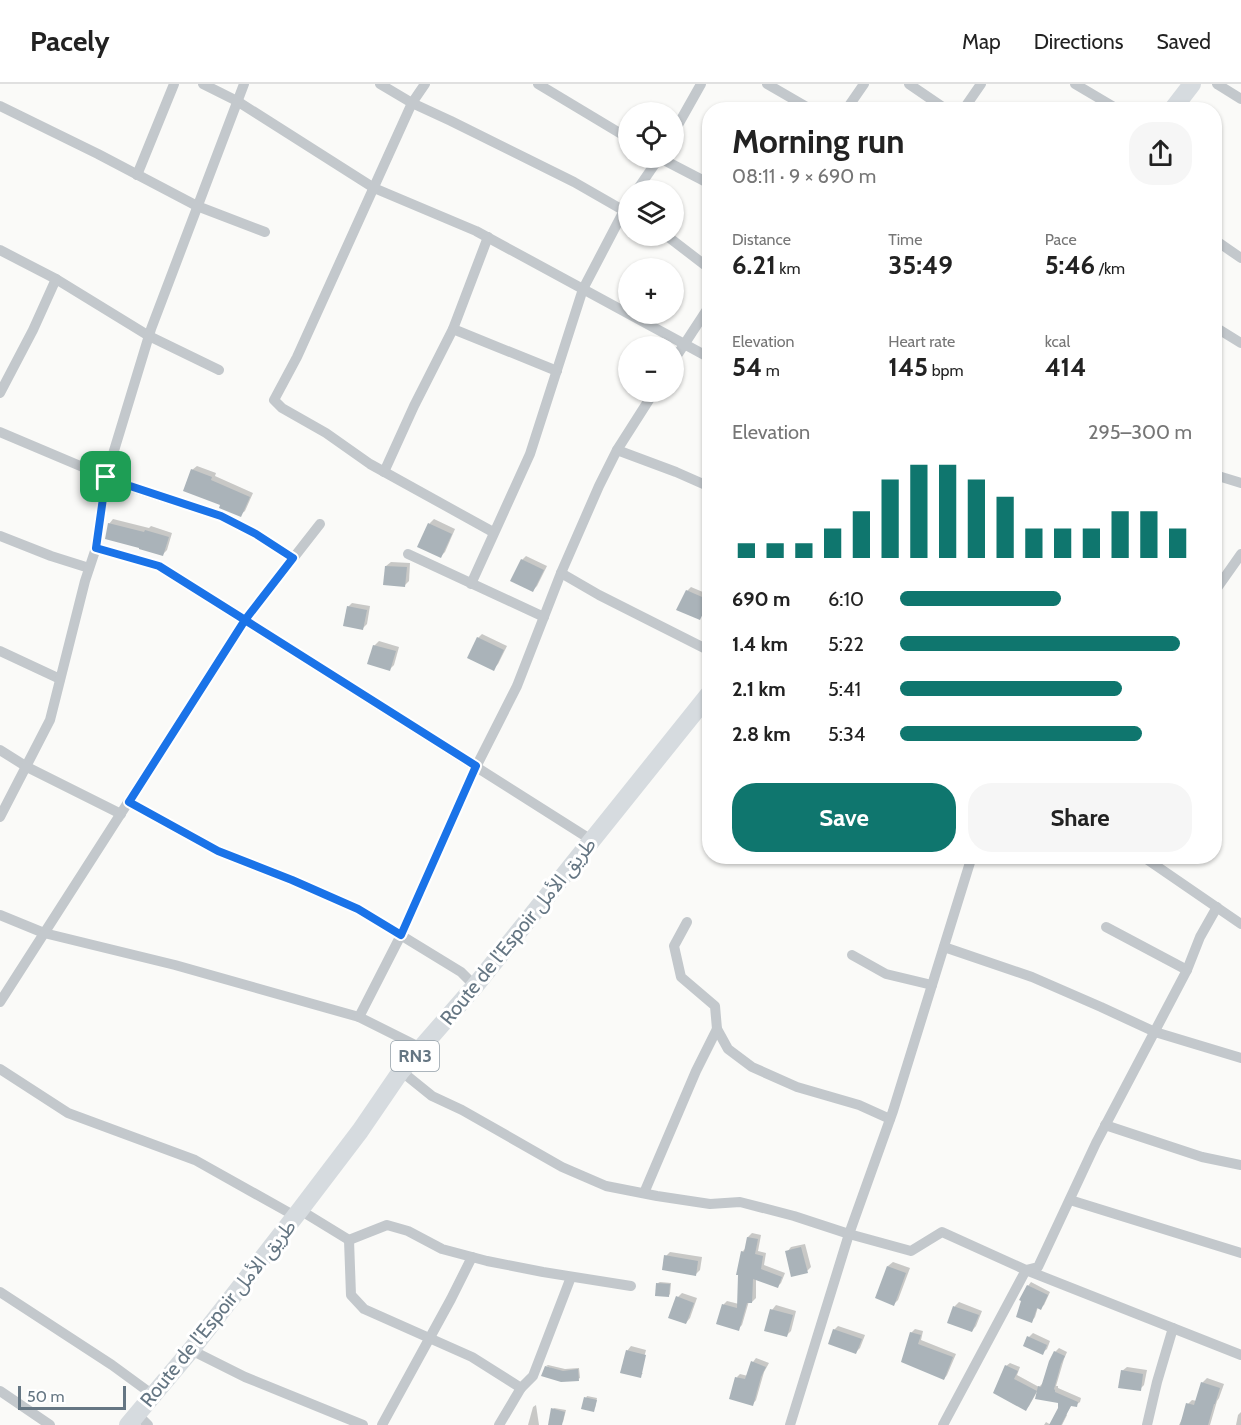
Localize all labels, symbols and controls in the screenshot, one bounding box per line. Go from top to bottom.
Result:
text: Pacely [30,24,110,58]
text: Map [962,29,1001,54]
text: Directions [1034,29,1123,54]
text: Saved [1156,29,1211,54]
map controls [618,102,684,402]
button: locate [618,102,684,168]
text: Morning run [732,121,904,161]
button: share [1129,122,1192,185]
text: 08:11 · 9 × 690 m [732,164,876,188]
button: layers [618,180,684,246]
text: Distance [732,230,791,249]
text: Time [888,230,922,249]
text: Pace [1045,230,1077,249]
text: 6.21 [732,249,776,281]
text: 35:49 [888,249,953,281]
text: 5:46 [1045,249,1095,281]
button: + [618,258,684,324]
text: km [776,259,801,278]
text: /km [1095,259,1125,278]
text: Elevation [732,332,795,351]
text: Heart rate [888,332,955,351]
text: kcal [1045,332,1070,351]
button: − [618,336,684,402]
text: 54 [732,351,762,383]
text: 145 [888,351,928,383]
text: 414 [1045,351,1086,383]
text: m [762,361,780,380]
text: bpm [928,361,963,380]
text: Elevation [732,420,810,444]
text: 295–300 m [1088,420,1192,444]
pin [80,451,131,502]
icon: arrive [89,460,122,493]
text: 690 m [732,587,790,611]
text: 6:10 [828,587,864,611]
text: 1.4 km [732,632,788,656]
text: 5:22 [828,632,864,656]
text: 2.1 km [732,677,786,701]
text: 5:41 [828,677,861,701]
text: 2.8 km [732,722,791,746]
text: 5:34 [828,722,865,746]
button: Save [732,783,956,852]
button: Share [968,783,1192,852]
street label: Route de l’Espoir طريق الأمل [435,832,602,1030]
road number: RN3 [391,1041,439,1071]
street label: Route de l’Espoir طريق الأمل [135,1214,302,1412]
scale bar [18,1383,126,1410]
text: 50 m [27,1387,64,1406]

